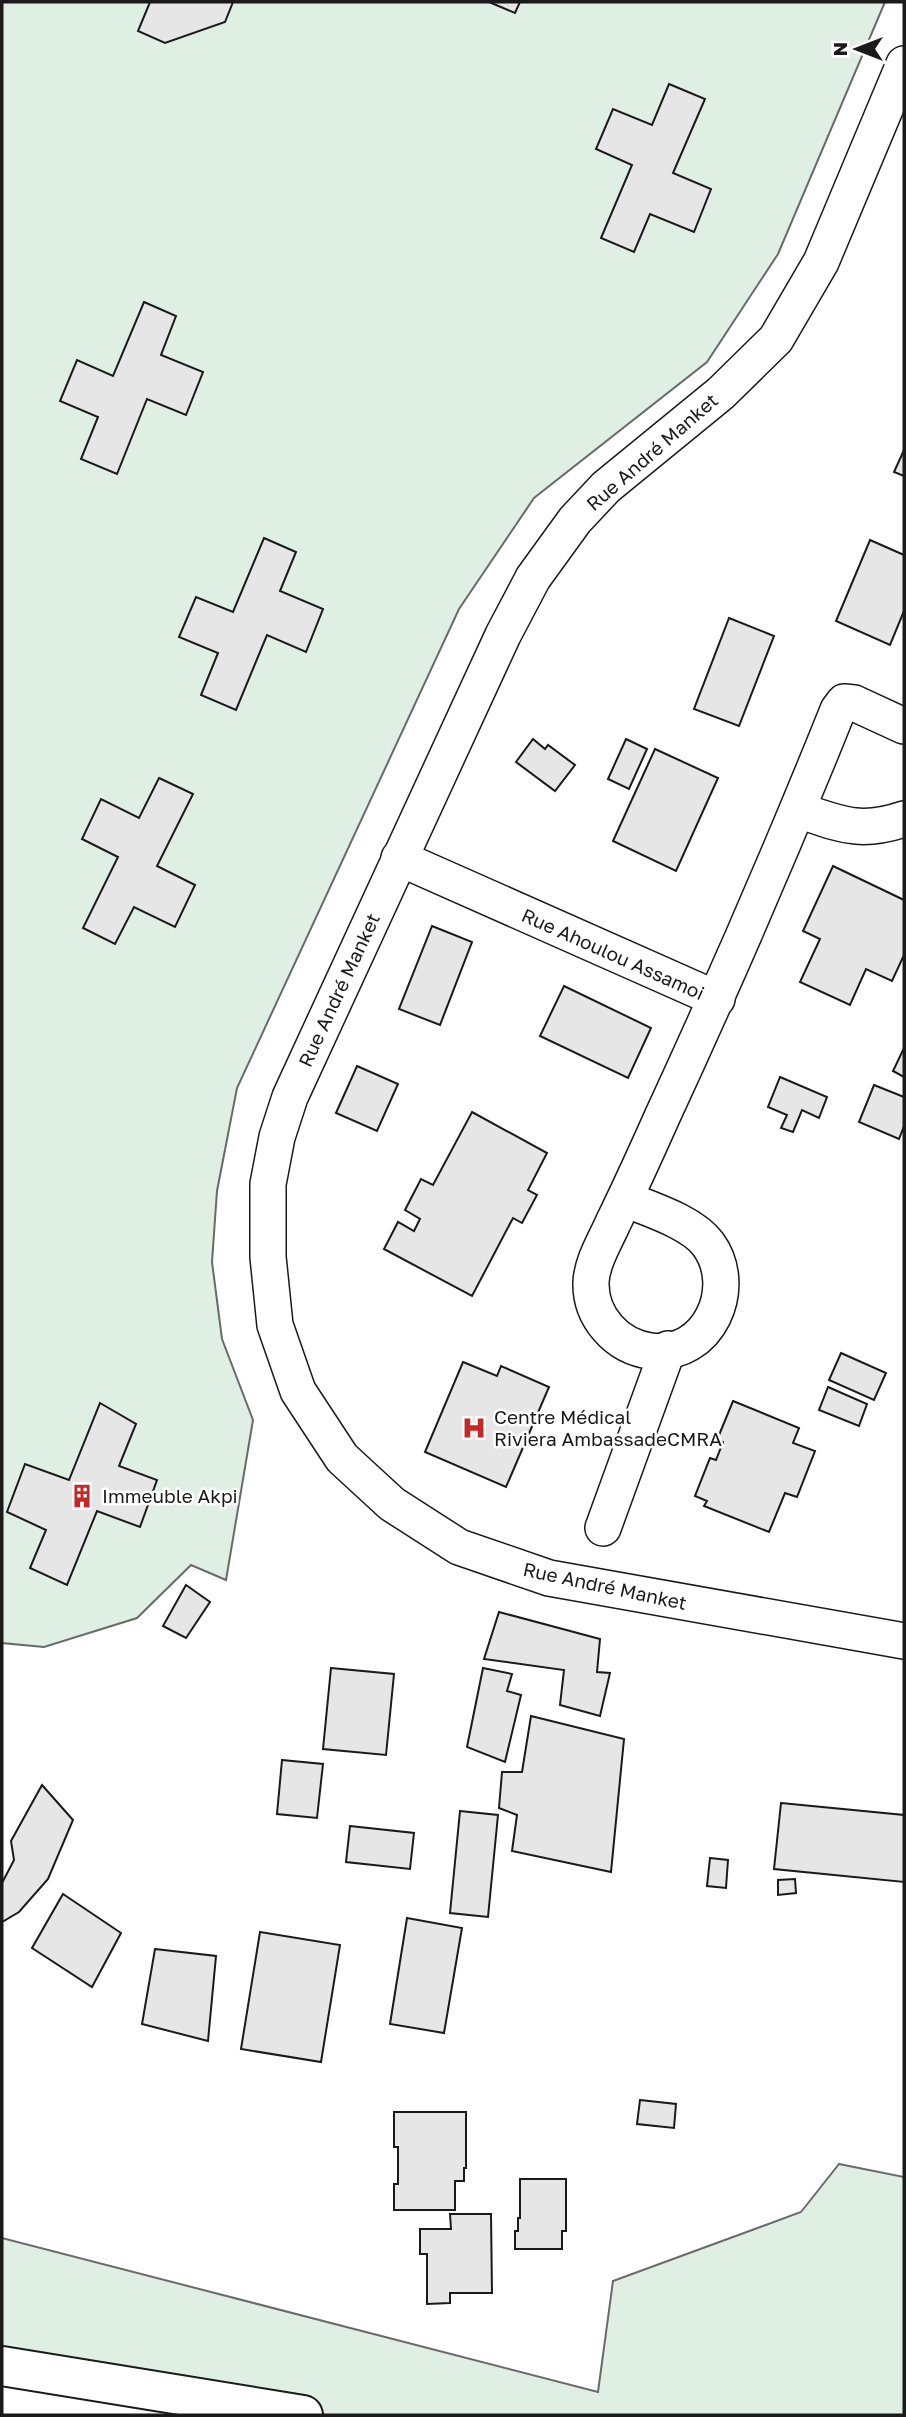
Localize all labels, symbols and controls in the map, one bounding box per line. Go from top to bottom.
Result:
north arrow [822,14,892,84]
text: N [828,42,851,56]
street label: Rue André Manket [581,388,722,515]
street label: Rue Ahoulou Assamoi [518,903,708,1004]
street label: Rue André Manket [293,909,384,1070]
place label: Centre Médical Riviera AmbassadeCMRA [494,1405,722,1450]
hospital icon: Centre Médical Riviera AmbassadeCMRA [460,1414,488,1442]
building icon: Immeuble Akpi [68,1482,96,1510]
place label: Immeuble Akpi [102,1484,238,1507]
street label: Rue André Manket [521,1557,689,1614]

